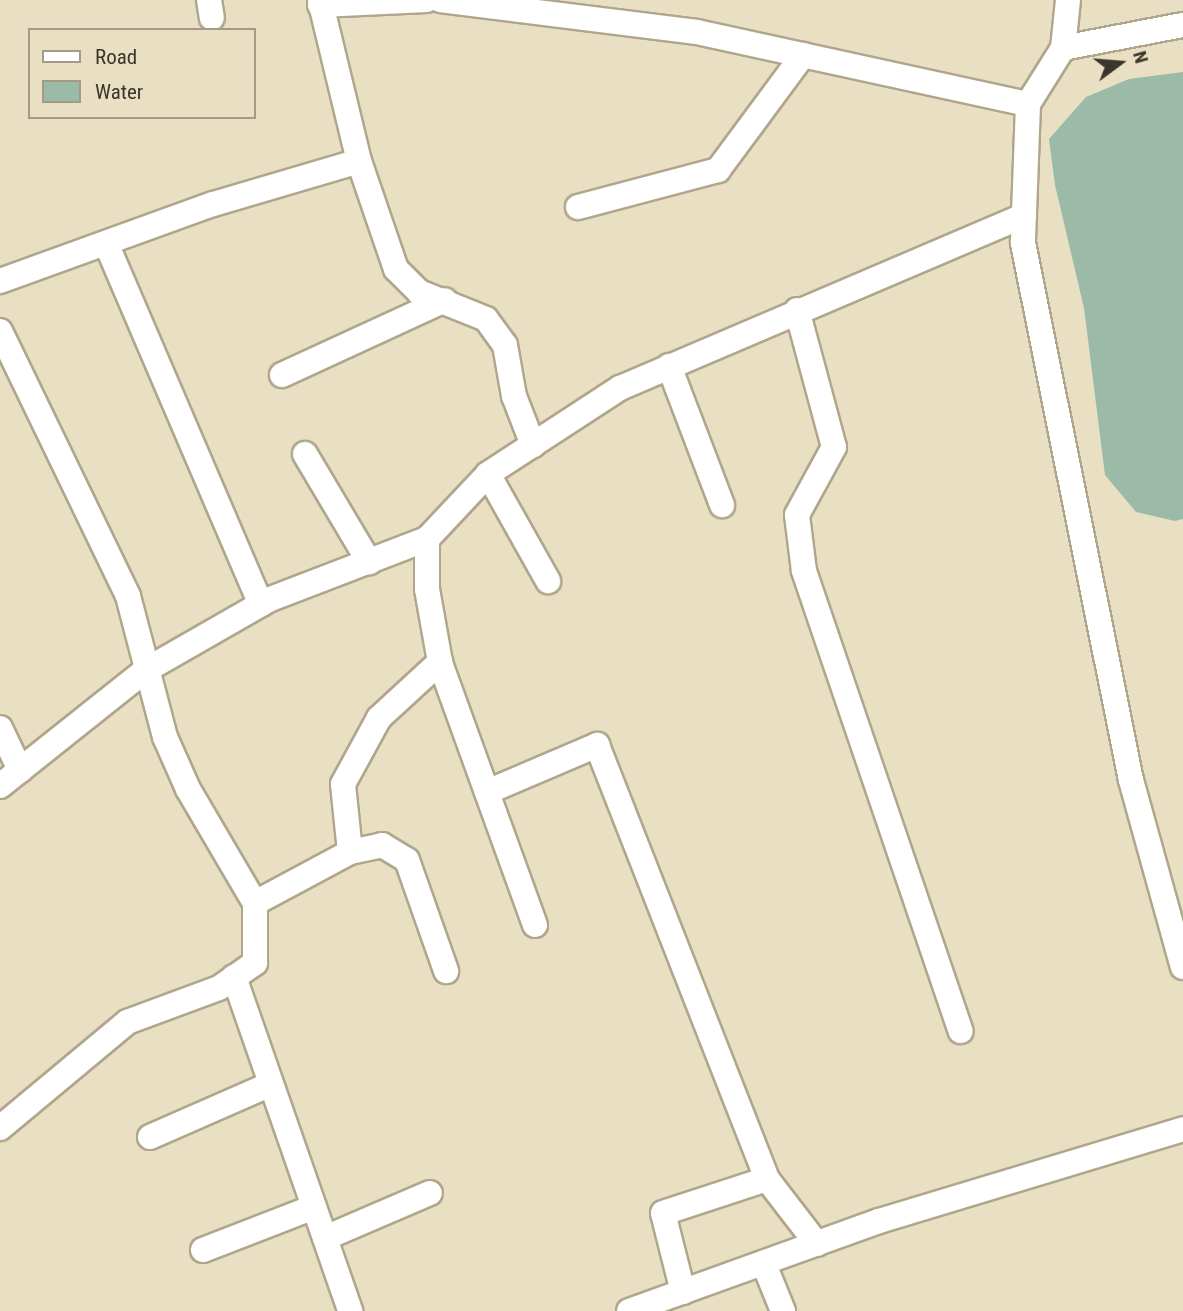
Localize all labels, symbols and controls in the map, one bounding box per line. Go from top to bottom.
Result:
legend [28,28,256,119]
north arrow [1085,28,1155,98]
text: Road [95,45,137,69]
text: N [1128,48,1153,66]
text: Water [95,80,143,104]

